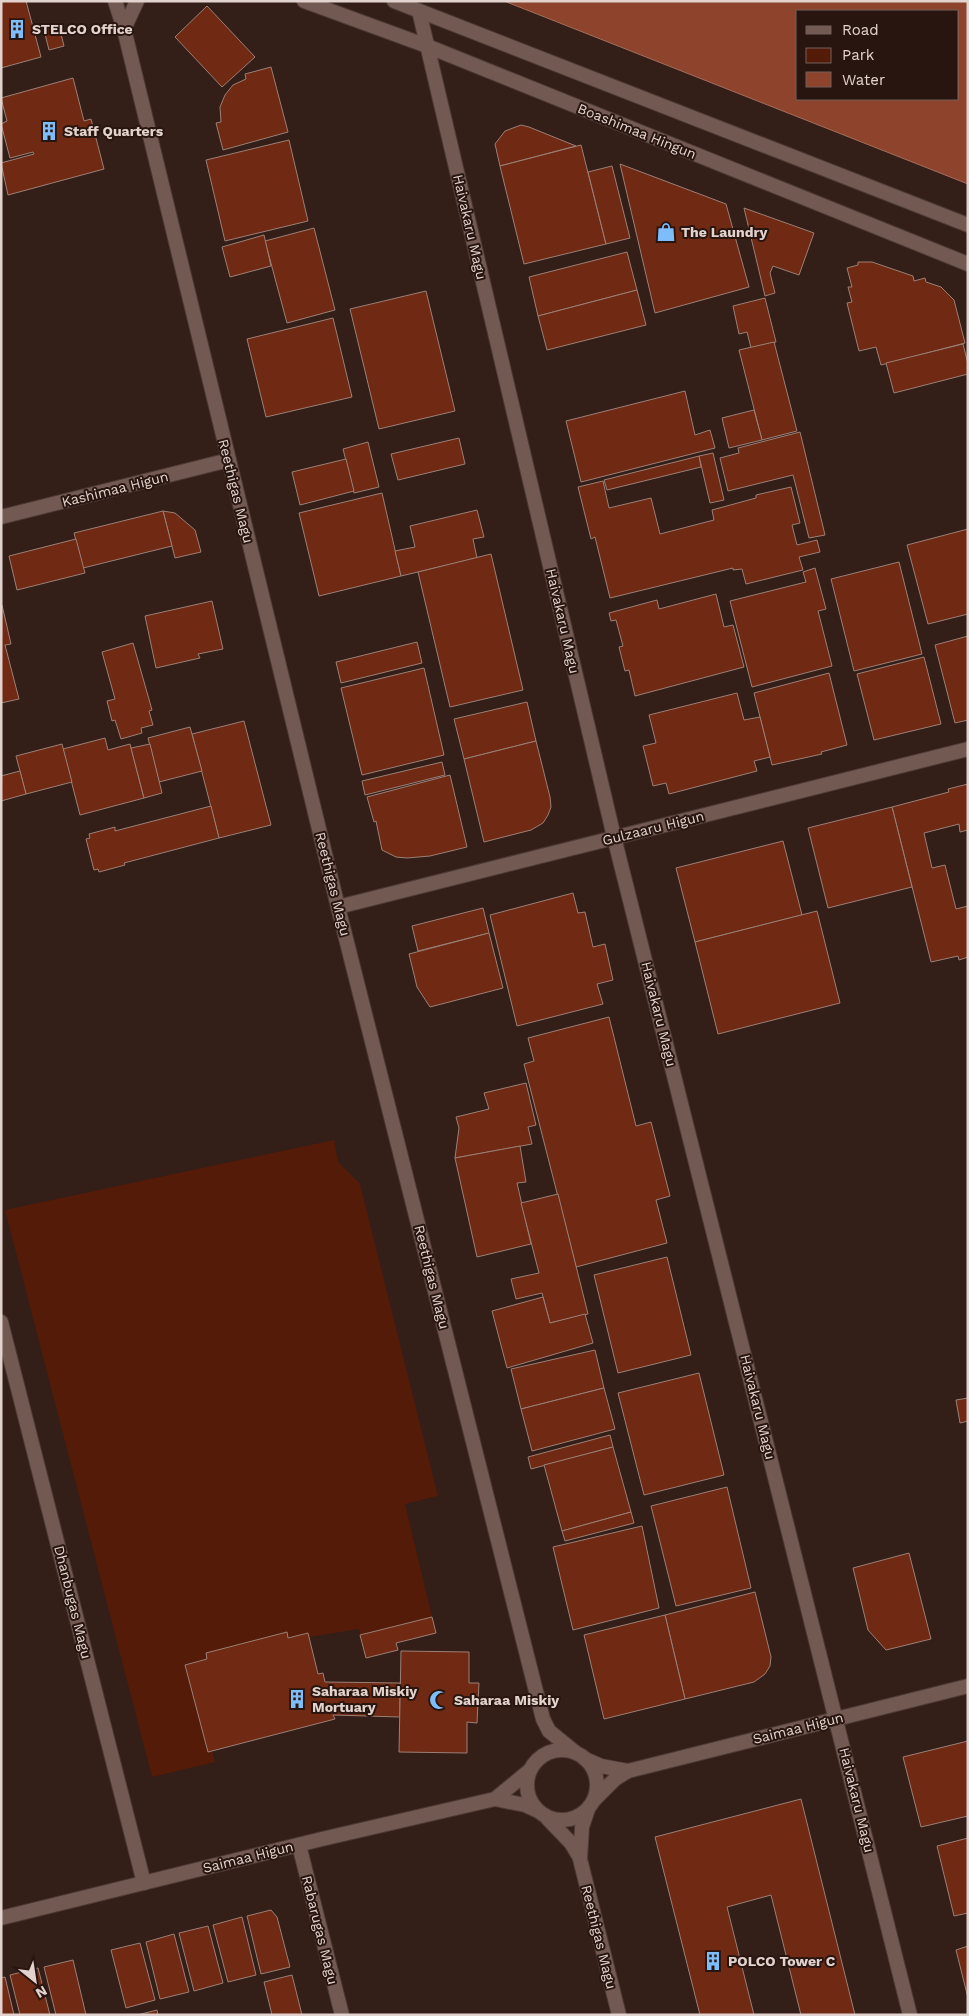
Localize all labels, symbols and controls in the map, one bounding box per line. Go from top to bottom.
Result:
legend [796,10,959,100]
building icon: STELCO Office [6,18,28,40]
place label: STELCO Office [32,21,133,37]
text: Road [842,21,879,39]
text: Park [842,46,875,64]
text: Water [842,71,885,89]
street label: Boashimaa Hingun [575,100,699,162]
building icon: Staff Quarters [38,120,60,142]
place label: Staff Quarters [64,123,164,139]
street label: Haivakaru Magu [450,173,490,281]
shop icon: The Laundry [655,221,677,243]
place label: The Laundry [681,224,767,240]
street label: Reethigas Magu [215,437,257,545]
street label: Kashimaa Higun [60,468,170,510]
street label: Haivakaru Magu [543,567,583,675]
street label: Gulzaaru Higun [600,808,706,848]
street label: Reethigas Magu [312,830,354,938]
street label: Haivakaru Magu [638,960,680,1068]
street label: Reethigas Magu [411,1223,453,1331]
street label: Haivakaru Magu [737,1353,779,1461]
street label: Dhanbugas Magu [51,1544,95,1660]
place label: Saharaa Miskiy Mortuary [312,1683,417,1715]
building icon: Saharaa Miskiy Mortuary [286,1688,308,1710]
mosque icon: Saharaa Miskiy [428,1689,450,1711]
place label: Saharaa Miskiy [454,1692,559,1708]
street label: Saimaa Higun [751,1709,845,1747]
street label: Haivakaru Magu [836,1746,878,1854]
street label: Saimaa Higun [201,1838,295,1876]
street label: Rabarugas Magu [299,1874,341,1986]
street label: Reethigas Magu [578,1883,620,1991]
building icon: POLCO Tower C [702,1950,724,1972]
place label: POLCO Tower C [728,1953,836,1969]
north arrow [10,1956,60,2006]
text: N [33,1983,50,2002]

